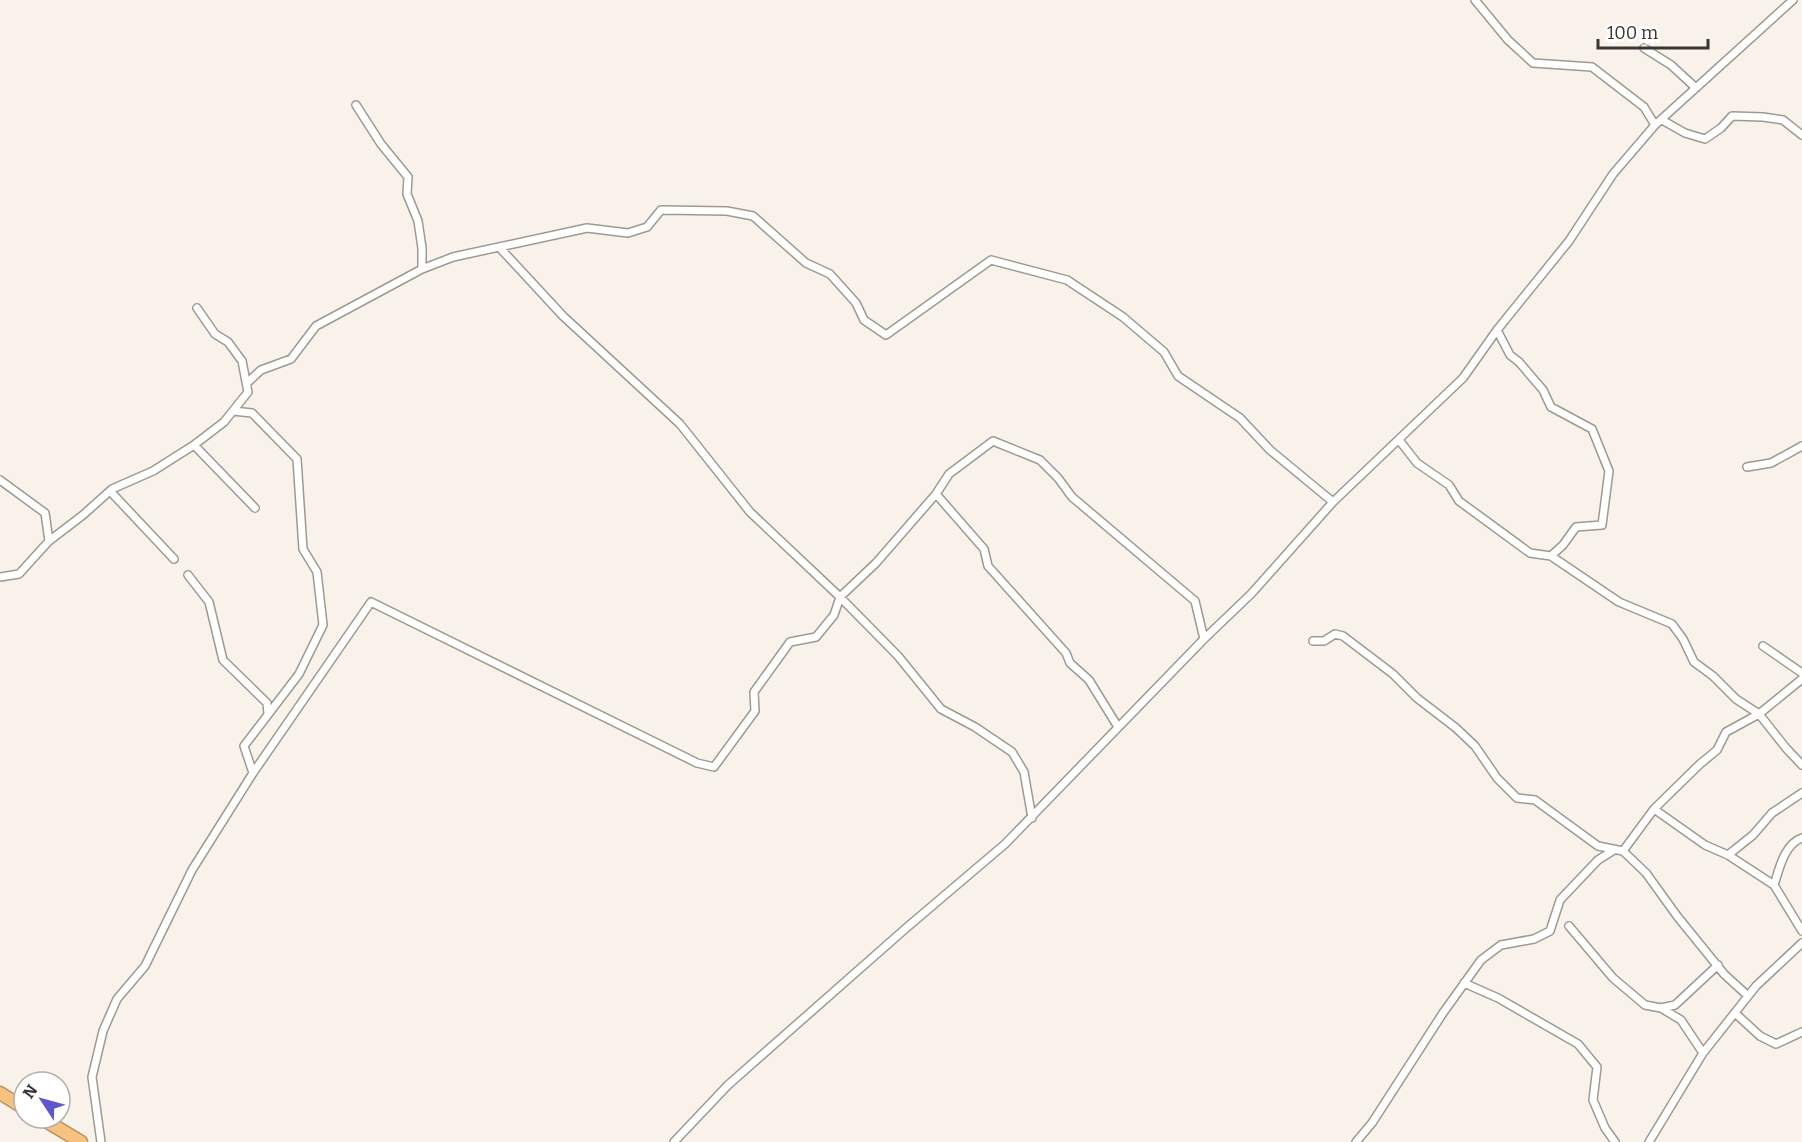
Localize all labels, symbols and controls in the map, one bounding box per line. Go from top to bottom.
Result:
scale bar [1598,12,1708,50]
text: 100 m [1607,22,1658,44]
north arrow [12,1070,72,1130]
text: N [19,1081,42,1102]

